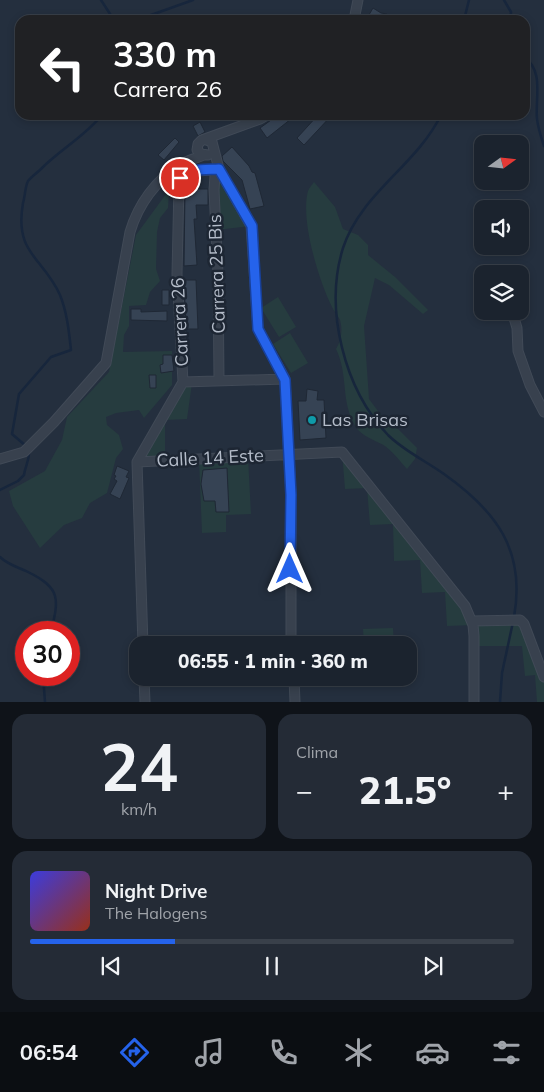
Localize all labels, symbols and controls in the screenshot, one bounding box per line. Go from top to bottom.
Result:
text: 330 m [113,32,217,76]
icon: left [30,35,95,100]
text: Carrera 26 [113,75,222,103]
north arrow [474,135,529,190]
map controls [474,135,529,320]
pin [159,157,201,199]
icon: arrive [166,164,194,192]
button: sound [474,200,529,255]
street label: Carrera 25 Bis [203,214,230,334]
button: layers [474,265,529,320]
street label: Carrera 26 [166,277,193,367]
place label: Las Brisas [322,408,408,431]
marker: Las Brisas [306,414,318,426]
street label: Calle 14 Este [156,443,264,472]
position arrow [263,542,315,594]
speed limit sign: 30 [15,621,80,686]
text: 06:55 · 1 min · 360 m [178,649,368,673]
text: 24 [100,726,178,807]
text: Clima [296,742,338,762]
text: 21.5° [359,766,451,814]
text: − [296,773,313,808]
text: + [497,773,514,808]
text: km/h [121,799,157,819]
text: Night Drive [105,879,207,903]
text: The Halogens [105,903,207,923]
icon: previous [97,952,125,980]
icon: pause [258,952,286,980]
icon: next [419,952,447,980]
icon: directions [117,1035,152,1070]
icon: music [192,1035,227,1070]
icon: phone [266,1035,301,1070]
icon: climate [341,1035,376,1070]
icon: car [415,1035,450,1070]
icon: filters [489,1035,524,1070]
text: 06:54 [20,1038,78,1066]

